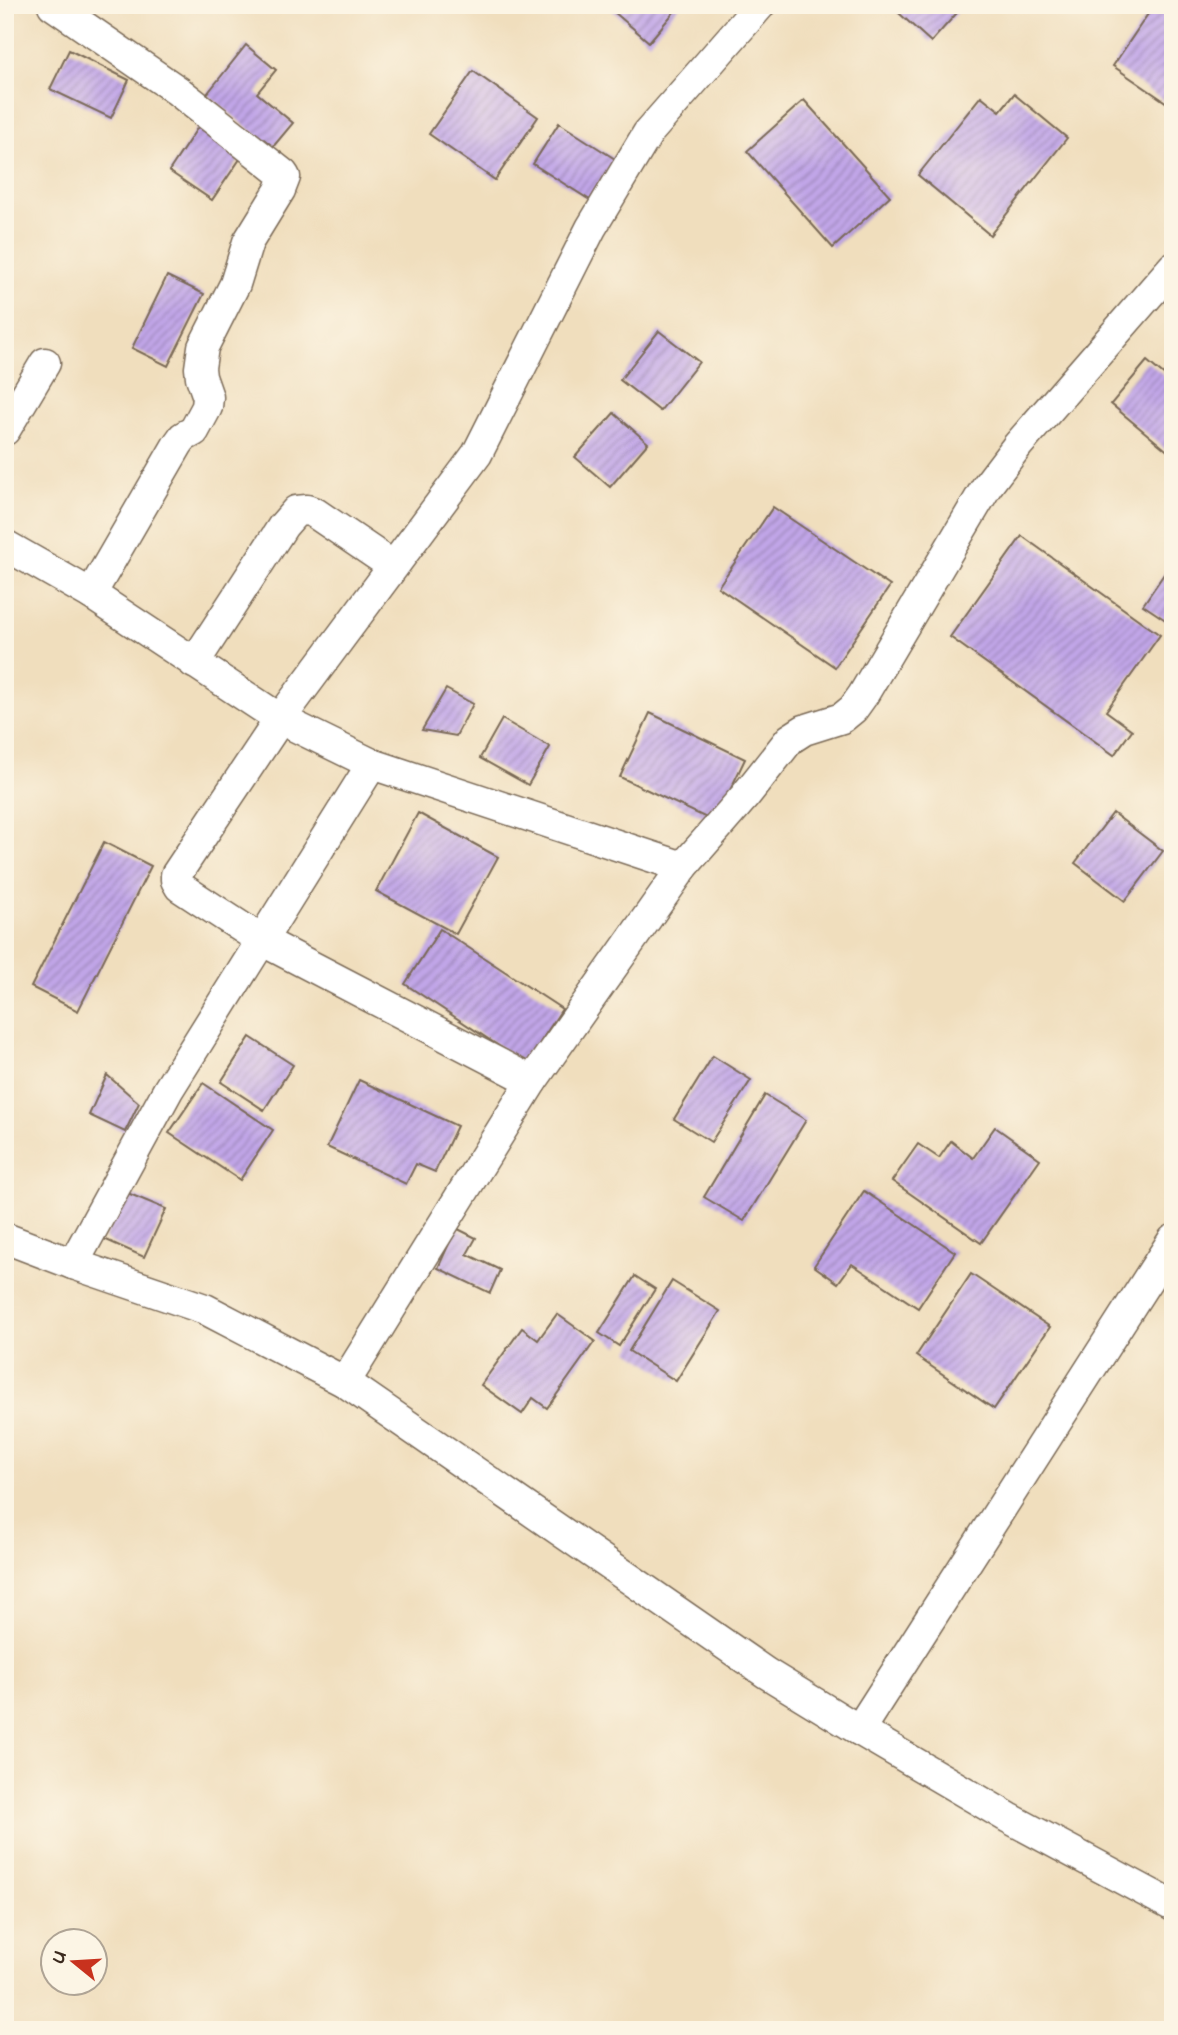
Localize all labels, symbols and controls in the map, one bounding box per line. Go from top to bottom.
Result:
north arrow [38,1926,108,1996]
text: U [45,1948,74,1966]

